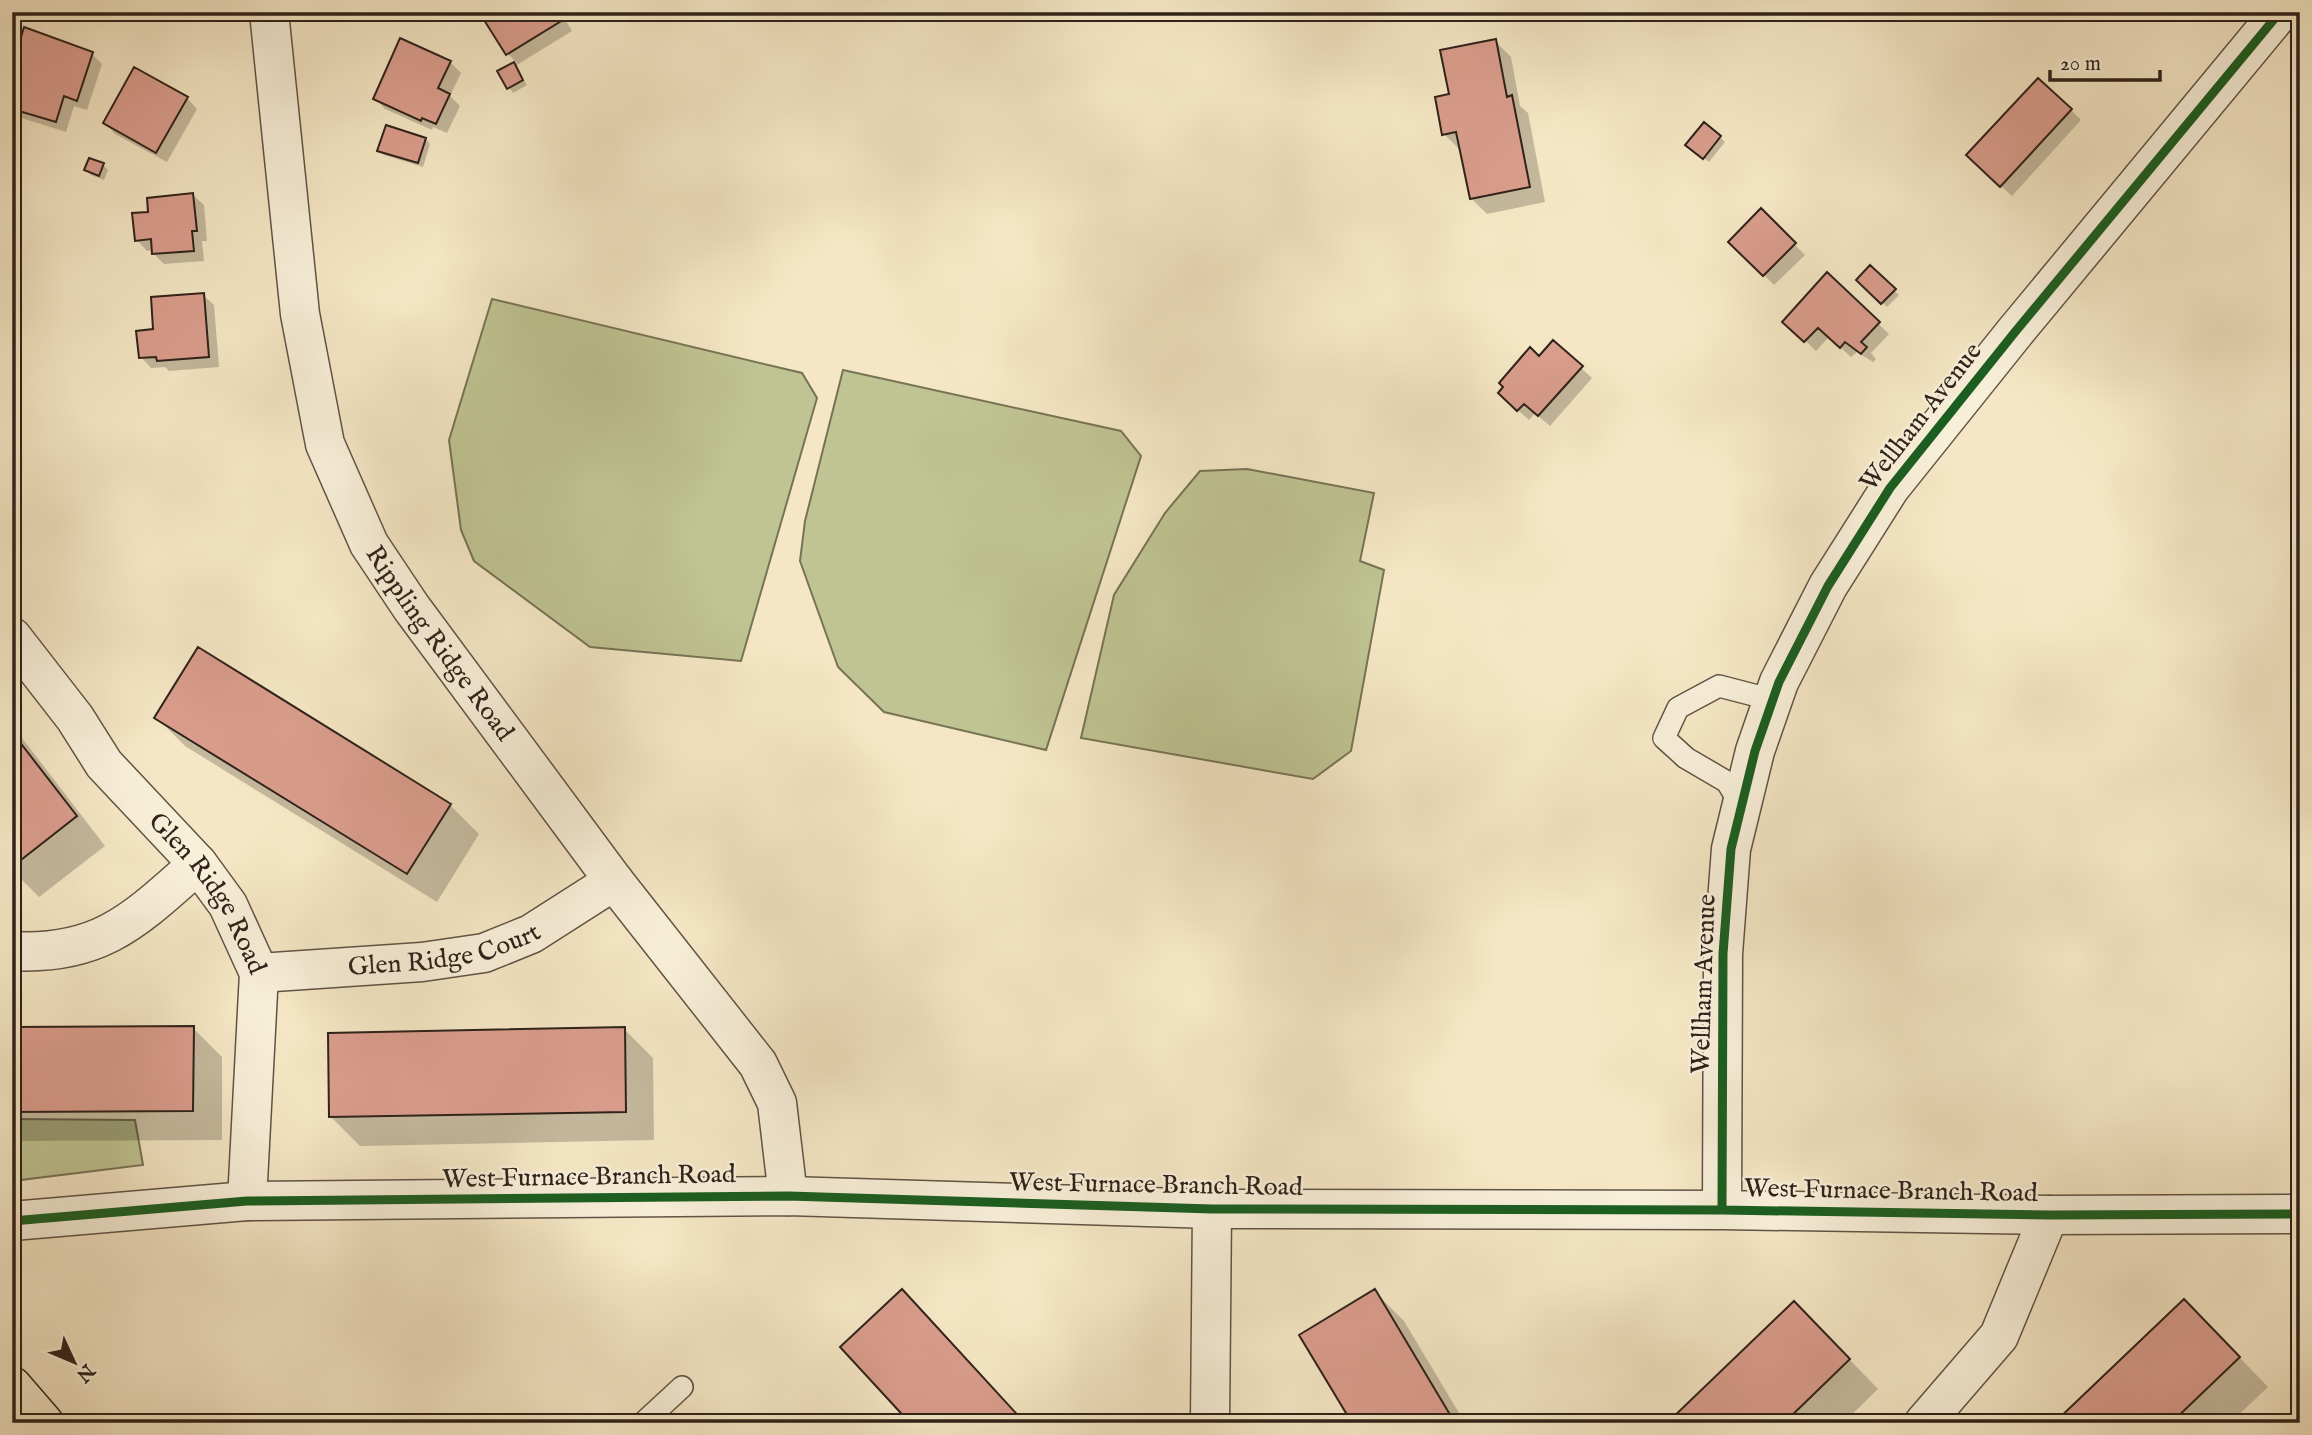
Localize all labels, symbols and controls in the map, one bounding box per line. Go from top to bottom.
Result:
scale bar [2050,38,2160,82]
text: 20 m [2060,51,2101,78]
street label: Wellham Avenue [1853,336,1989,498]
street label: Rippling Ridge Road [358,539,521,748]
street label: Glen Ridge Road [141,805,274,979]
street label: Wellham Avenue [1684,893,1724,1074]
street label: Glen Ridge Court [347,916,547,983]
street label: West Furnace Branch Road [442,1158,736,1196]
street label: West Furnace Branch Road [1009,1166,1303,1204]
street label: West Furnace Branch Road [1744,1172,2038,1210]
north arrow [38,1326,108,1396]
text: N [70,1357,100,1387]

